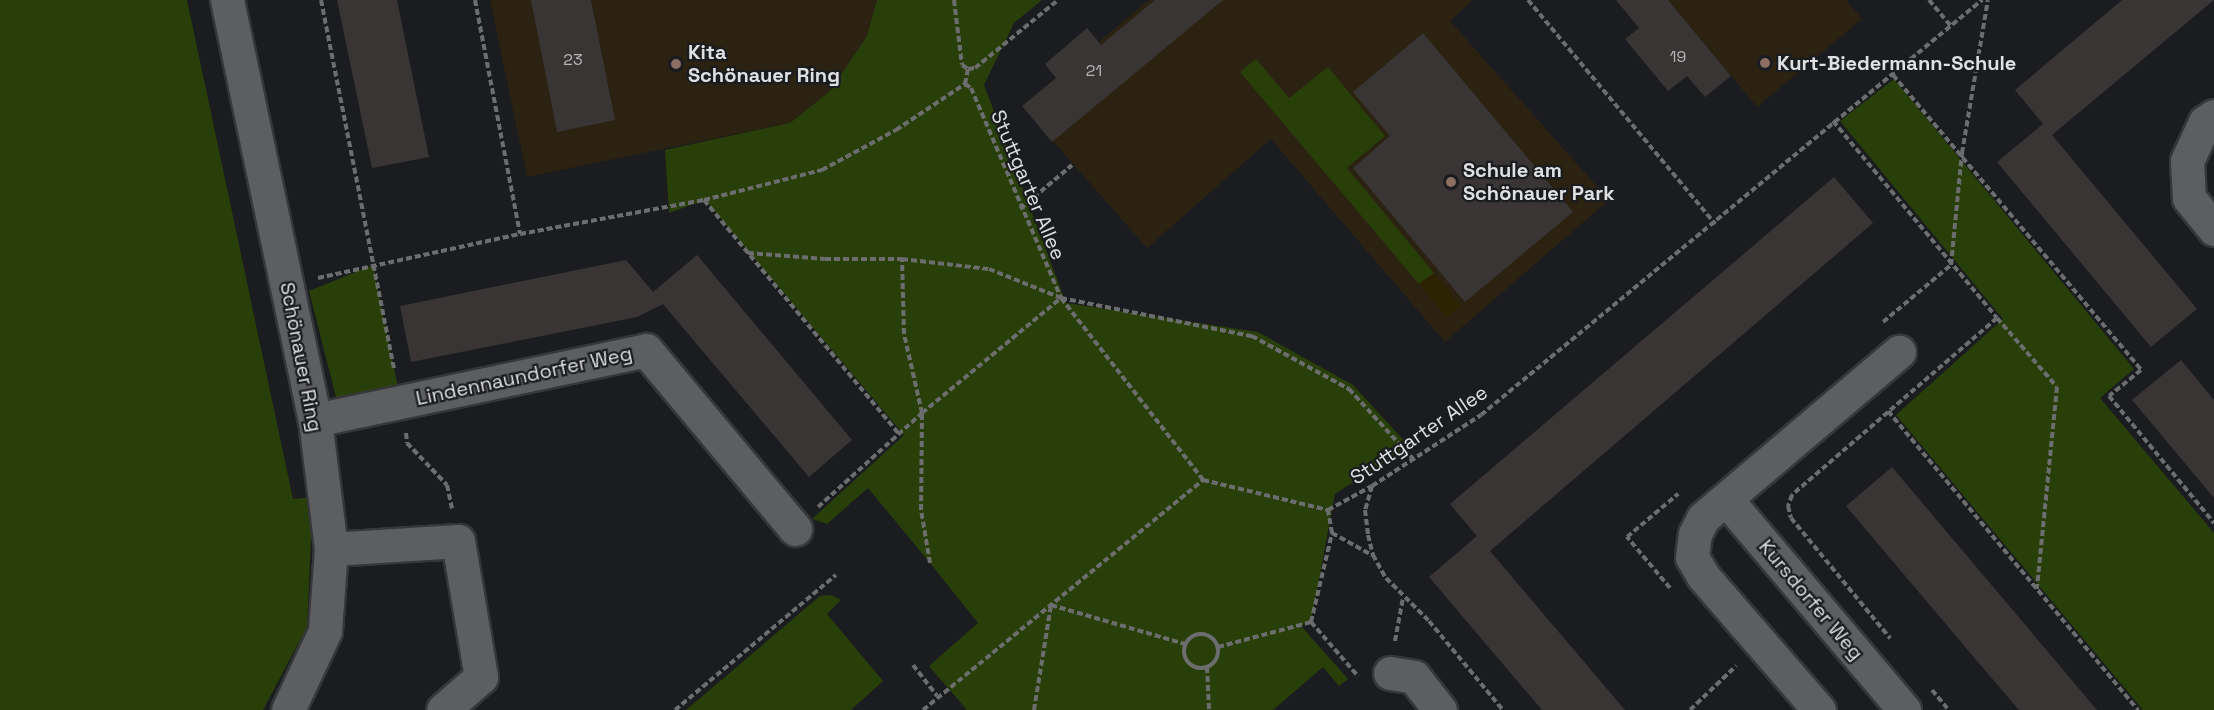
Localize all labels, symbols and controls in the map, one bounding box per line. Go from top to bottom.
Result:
place label: Kita Schönauer Ring [688,40,840,87]
house number: 19 [1670,47,1686,67]
house number: 23 [563,50,583,70]
place label: Kurt-Biedermann-Schule [1777,51,2016,75]
marker: Kurt-Biedermann-Schule [1758,56,1772,70]
marker: Kita Schönauer Ring [669,57,683,71]
house number: 21 [1086,61,1102,81]
street label: Stuttgarter Allee [986,106,1070,264]
place label: Schule am Schönauer Park [1463,158,1614,205]
marker: Schule am Schönauer Park [1444,175,1458,189]
street label: Schönauer Ring [275,280,327,434]
street label: Lindennaundorfer Weg [414,341,634,411]
street label: Stuttgarter Allee [1346,380,1492,490]
street label: Kursdorfer Weg [1754,535,1868,665]

